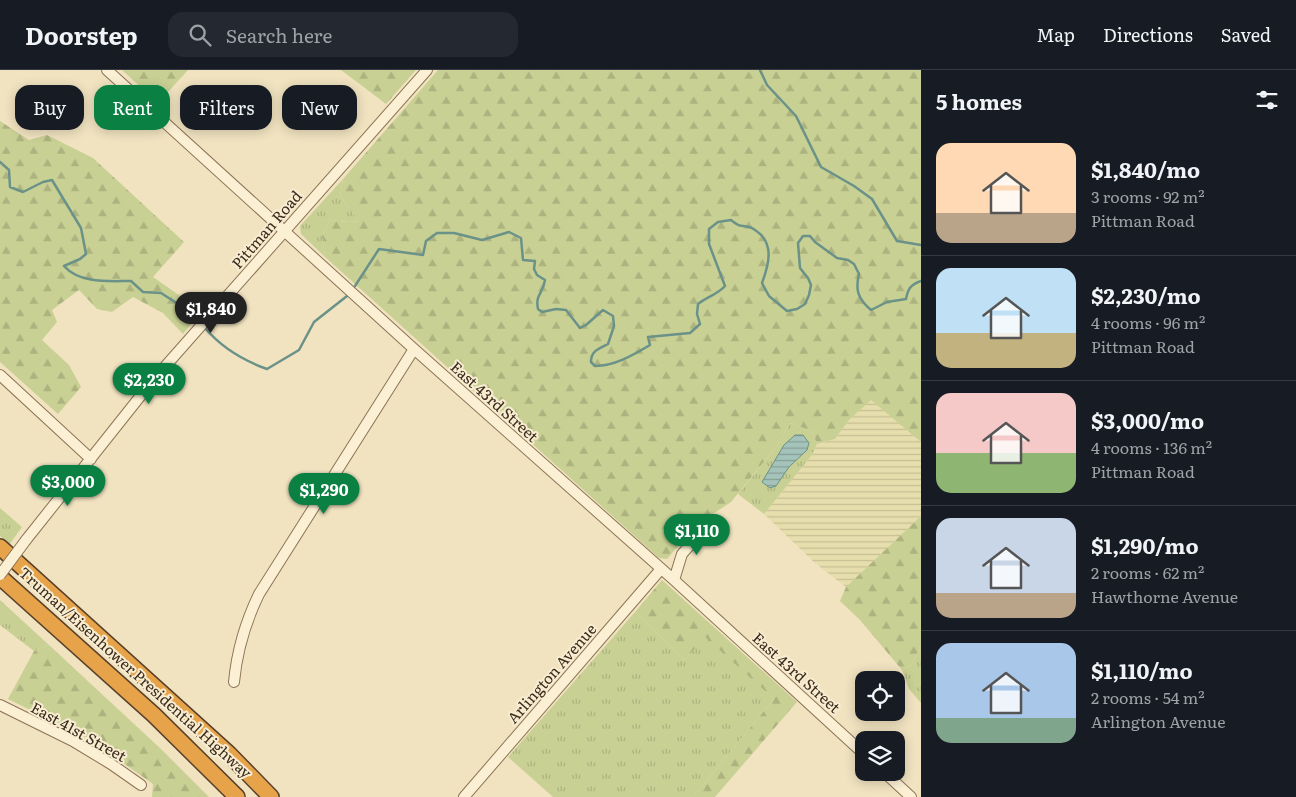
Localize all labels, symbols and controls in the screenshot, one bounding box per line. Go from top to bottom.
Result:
search box [168,12,518,57]
text: Doorstep [25,17,138,52]
icon: search [186,21,214,49]
text: Search here [226,21,332,49]
text: Map [1037,21,1075,48]
text: Directions [1103,21,1193,48]
text: Saved [1221,21,1271,48]
chip: Buy [15,85,84,130]
chip: Rent [94,85,170,130]
chip: Filters [180,85,272,130]
chip: New [282,85,357,130]
text: 5 homes [936,85,1022,116]
icon: filters [1253,86,1281,114]
text: $1,840/mo [1091,153,1200,184]
icon: home [976,163,1036,223]
text: 3 rooms · 92 m² [1091,184,1205,208]
street label: Pittman Road [225,185,307,273]
text: Pittman Road [1091,208,1195,232]
text: $2,230/mo [1091,279,1201,310]
icon: home [976,288,1036,348]
pin: $1,840 [170,292,252,334]
text: $1,840 [186,296,236,320]
text: 4 rooms · 96 m² [1091,310,1205,334]
text: Pittman Road [1091,334,1195,358]
street label: East 43rd Street [446,355,544,447]
pin: $2,230 [108,362,190,405]
text: $2,230 [124,367,174,391]
text: $3,000/mo [1091,404,1204,435]
icon: home [976,413,1036,473]
text: 4 rooms · 136 m² [1091,435,1212,459]
text: Pittman Road [1091,459,1195,483]
pin: $3,000 [27,464,109,507]
text: $3,000 [41,469,95,493]
pin: $1,290 [283,472,365,515]
text: $1,290 [299,477,349,501]
pin: $1,110 [656,514,738,556]
text: $1,110 [675,518,719,542]
text: $1,290/mo [1091,529,1199,560]
icon: home [976,538,1036,598]
text: 2 rooms · 62 m² [1091,560,1204,584]
street label: Truman/Eisenhower Presidential Highway [14,561,258,783]
text: Hawthorne Avenue [1091,584,1238,608]
street label: Arlington Avenue [501,618,601,728]
street label: East 43rd Street [748,626,846,718]
text: $1,110/mo [1091,654,1193,685]
icon: home [976,663,1036,723]
map controls [855,671,905,781]
button: locate [855,671,905,721]
text: 2 rooms · 54 m² [1091,685,1205,709]
street label: East 41st Street [27,695,131,767]
text: Arlington Avenue [1091,709,1225,733]
button: layers [855,731,905,781]

